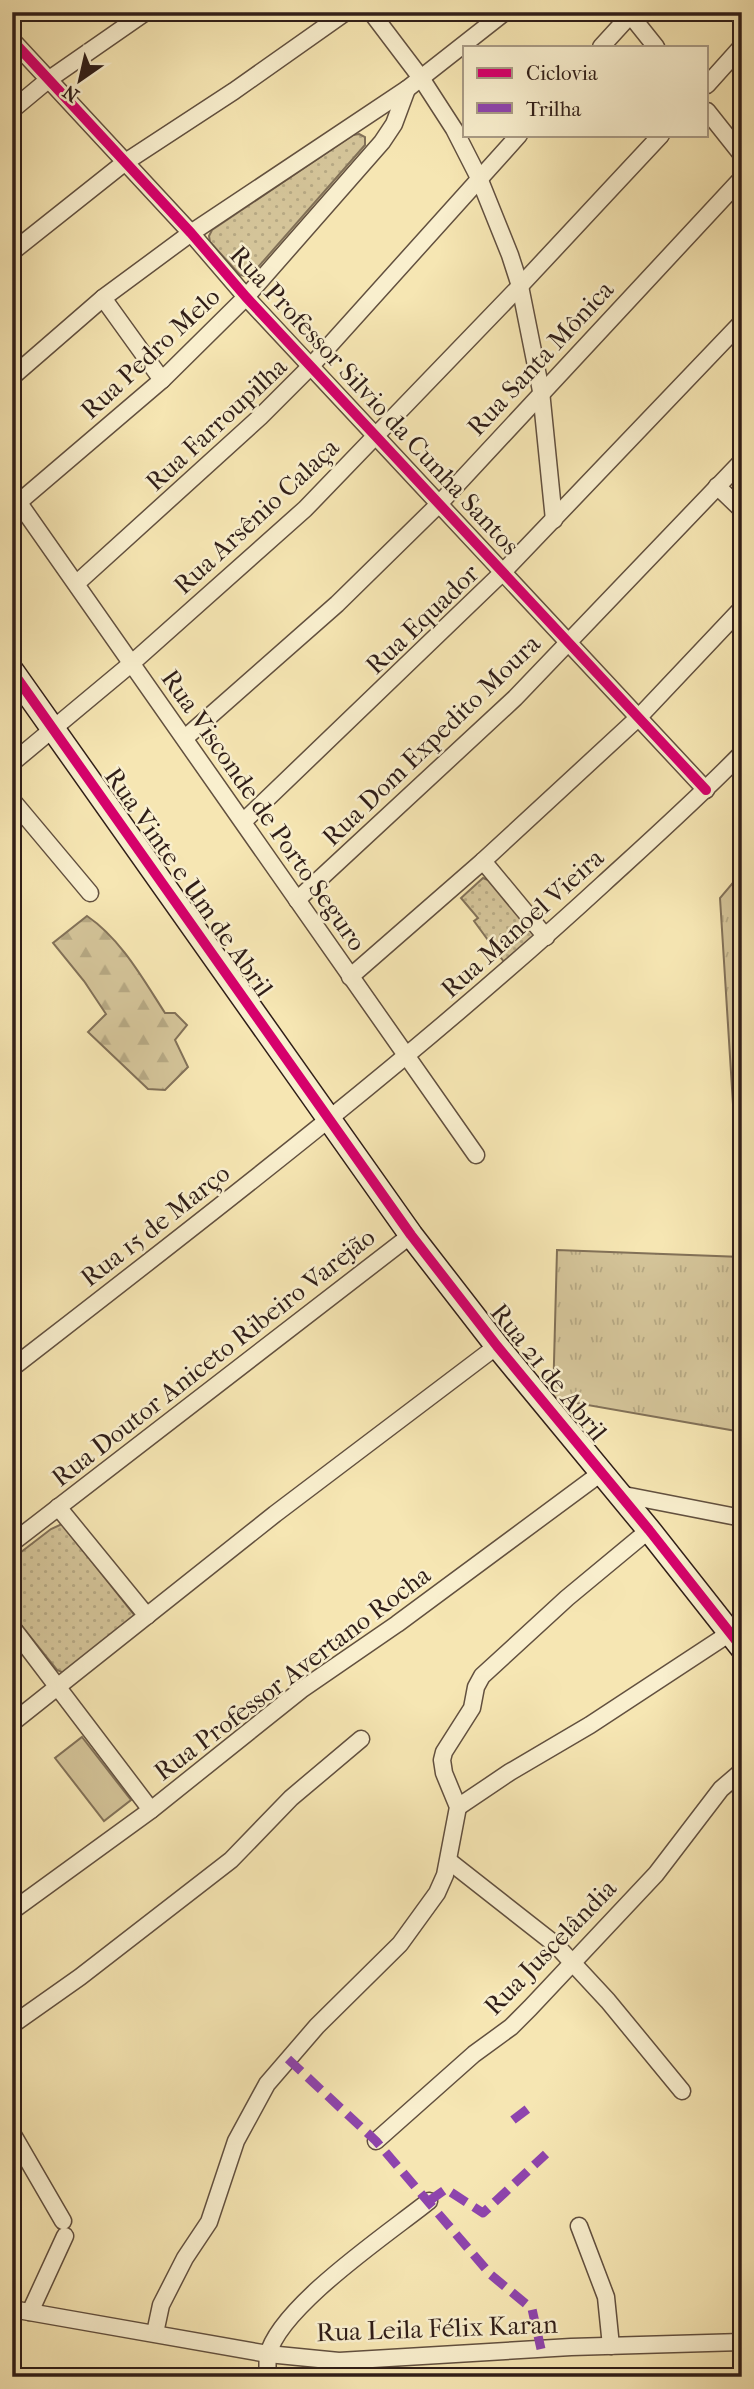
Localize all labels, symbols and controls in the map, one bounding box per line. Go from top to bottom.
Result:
north arrow [46,46,116,116]
legend [463,46,708,136]
text: Ciclovia [526,61,598,85]
text: N [58,80,83,106]
text: Trilha [526,97,581,121]
street label: Rua Professor Silvio da Cunha Santos [223,239,526,561]
street label: Rua Santa Mônica [461,274,621,442]
street label: Rua Pedro Melo [74,281,226,426]
street label: Rua Farroupilha [139,350,294,498]
street label: Rua Arsênio Calaça [167,431,346,601]
street label: Rua Equador [359,558,485,681]
street label: Rua Dom Expedito Moura [316,627,548,853]
street label: Rua Visconde de Porto Seguro [154,664,373,957]
street label: Rua Vinte e Um de Abril [98,762,279,1003]
street label: Rua Manoel Vieira [435,842,611,1005]
street label: Rua 15 de Março [75,1158,236,1293]
street label: Rua Doutor Aniceto Ribeiro Varejão [45,1221,381,1493]
street label: Rua 21 de Abril [484,1297,613,1447]
street label: Rua Professor Avertano Rocha [148,1559,437,1787]
street label: Rua Juscelândia [478,1872,624,2022]
street label: Rua Leila Félix Karan [316,2309,558,2348]

